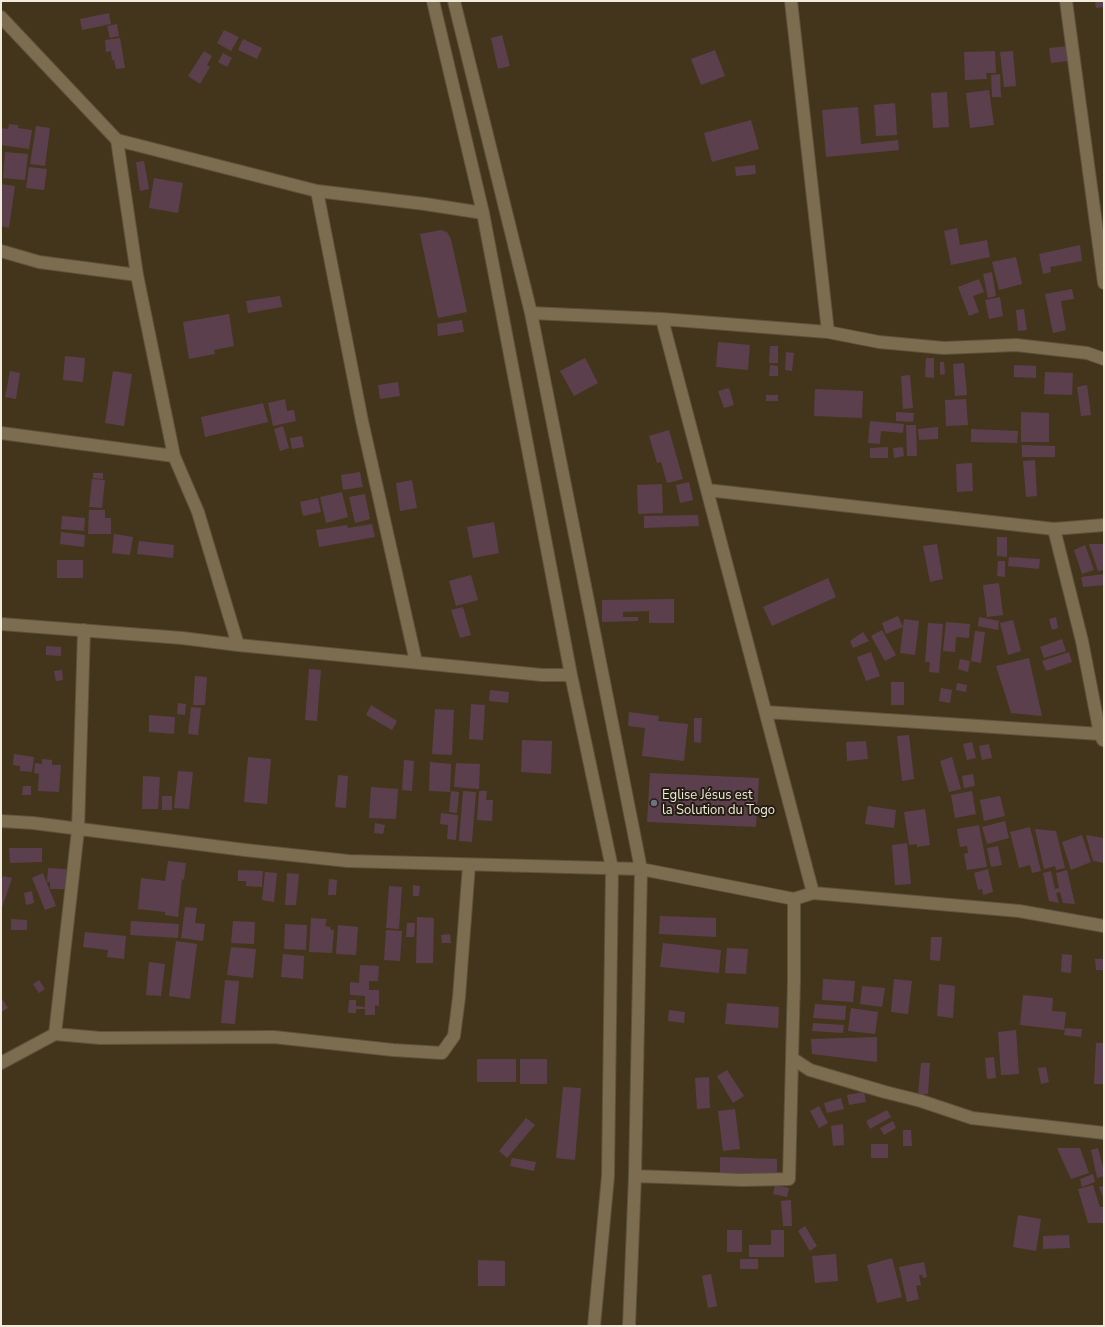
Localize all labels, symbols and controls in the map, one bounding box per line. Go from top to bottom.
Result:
place label: Eglise Jésus est la Solution du Togo [662,788,775,819]
marker: Eglise Jésus est la Solution du Togo [649,798,659,808]

